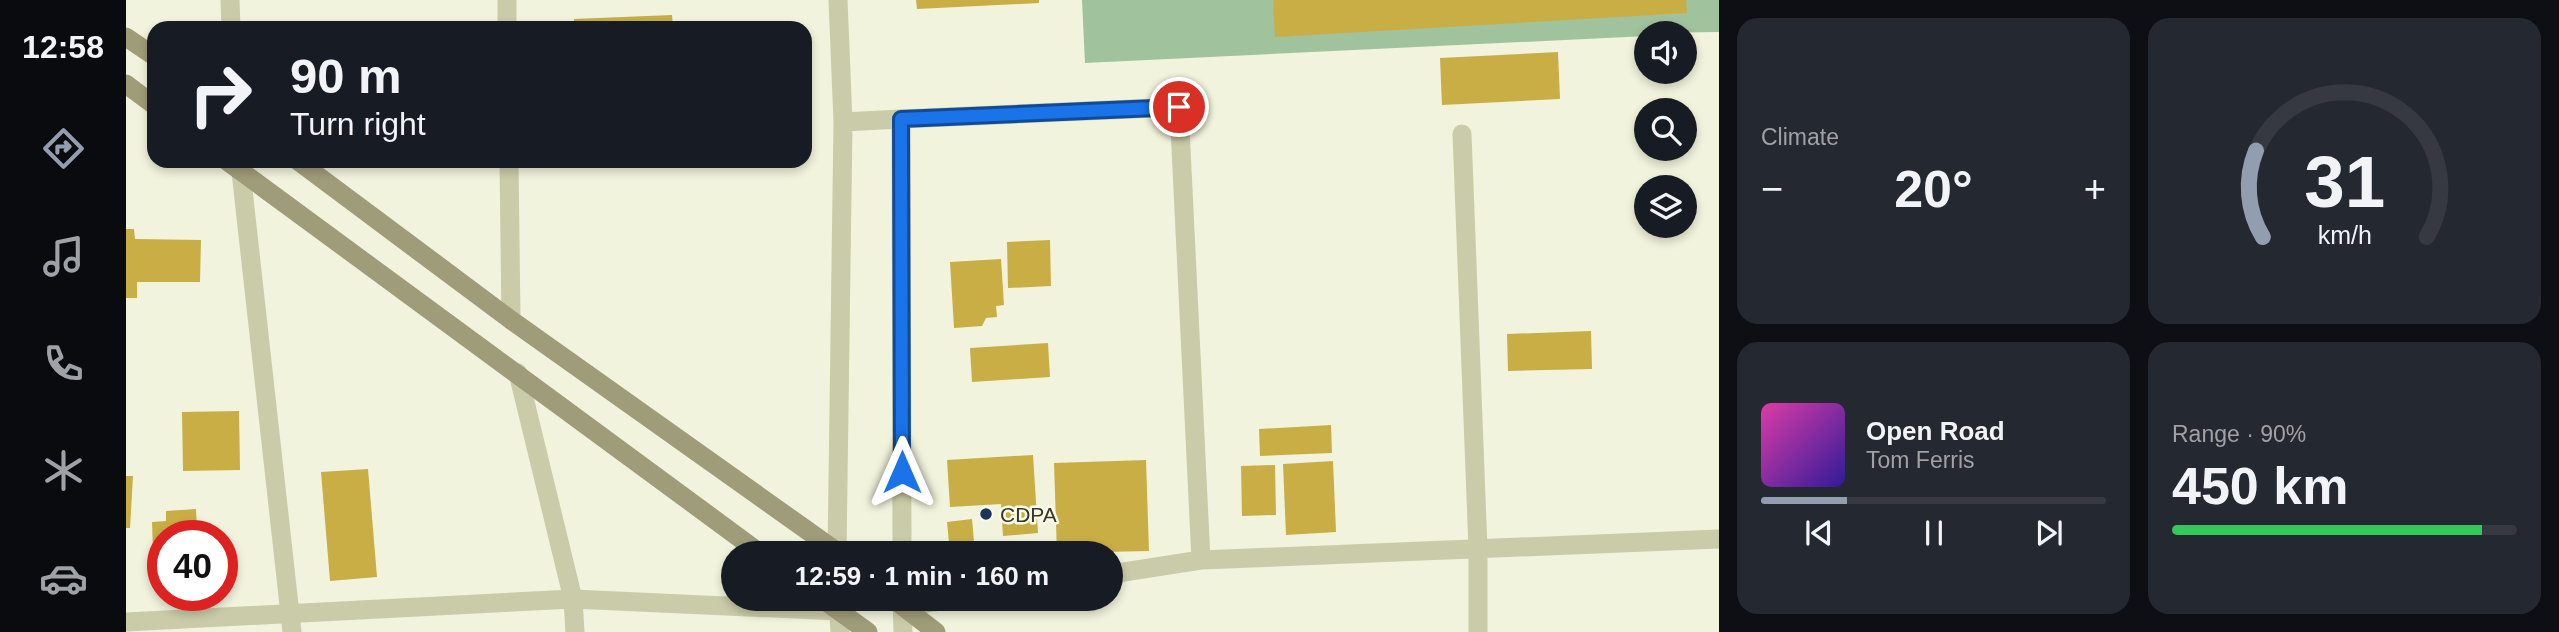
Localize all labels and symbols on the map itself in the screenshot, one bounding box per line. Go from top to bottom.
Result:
pin [1149,77,1209,137]
position arrow [865,435,939,509]
place label: CDPA [1000,503,1057,526]
marker: CDPA [978,506,994,522]
speed limit sign: 40 [147,520,238,611]

